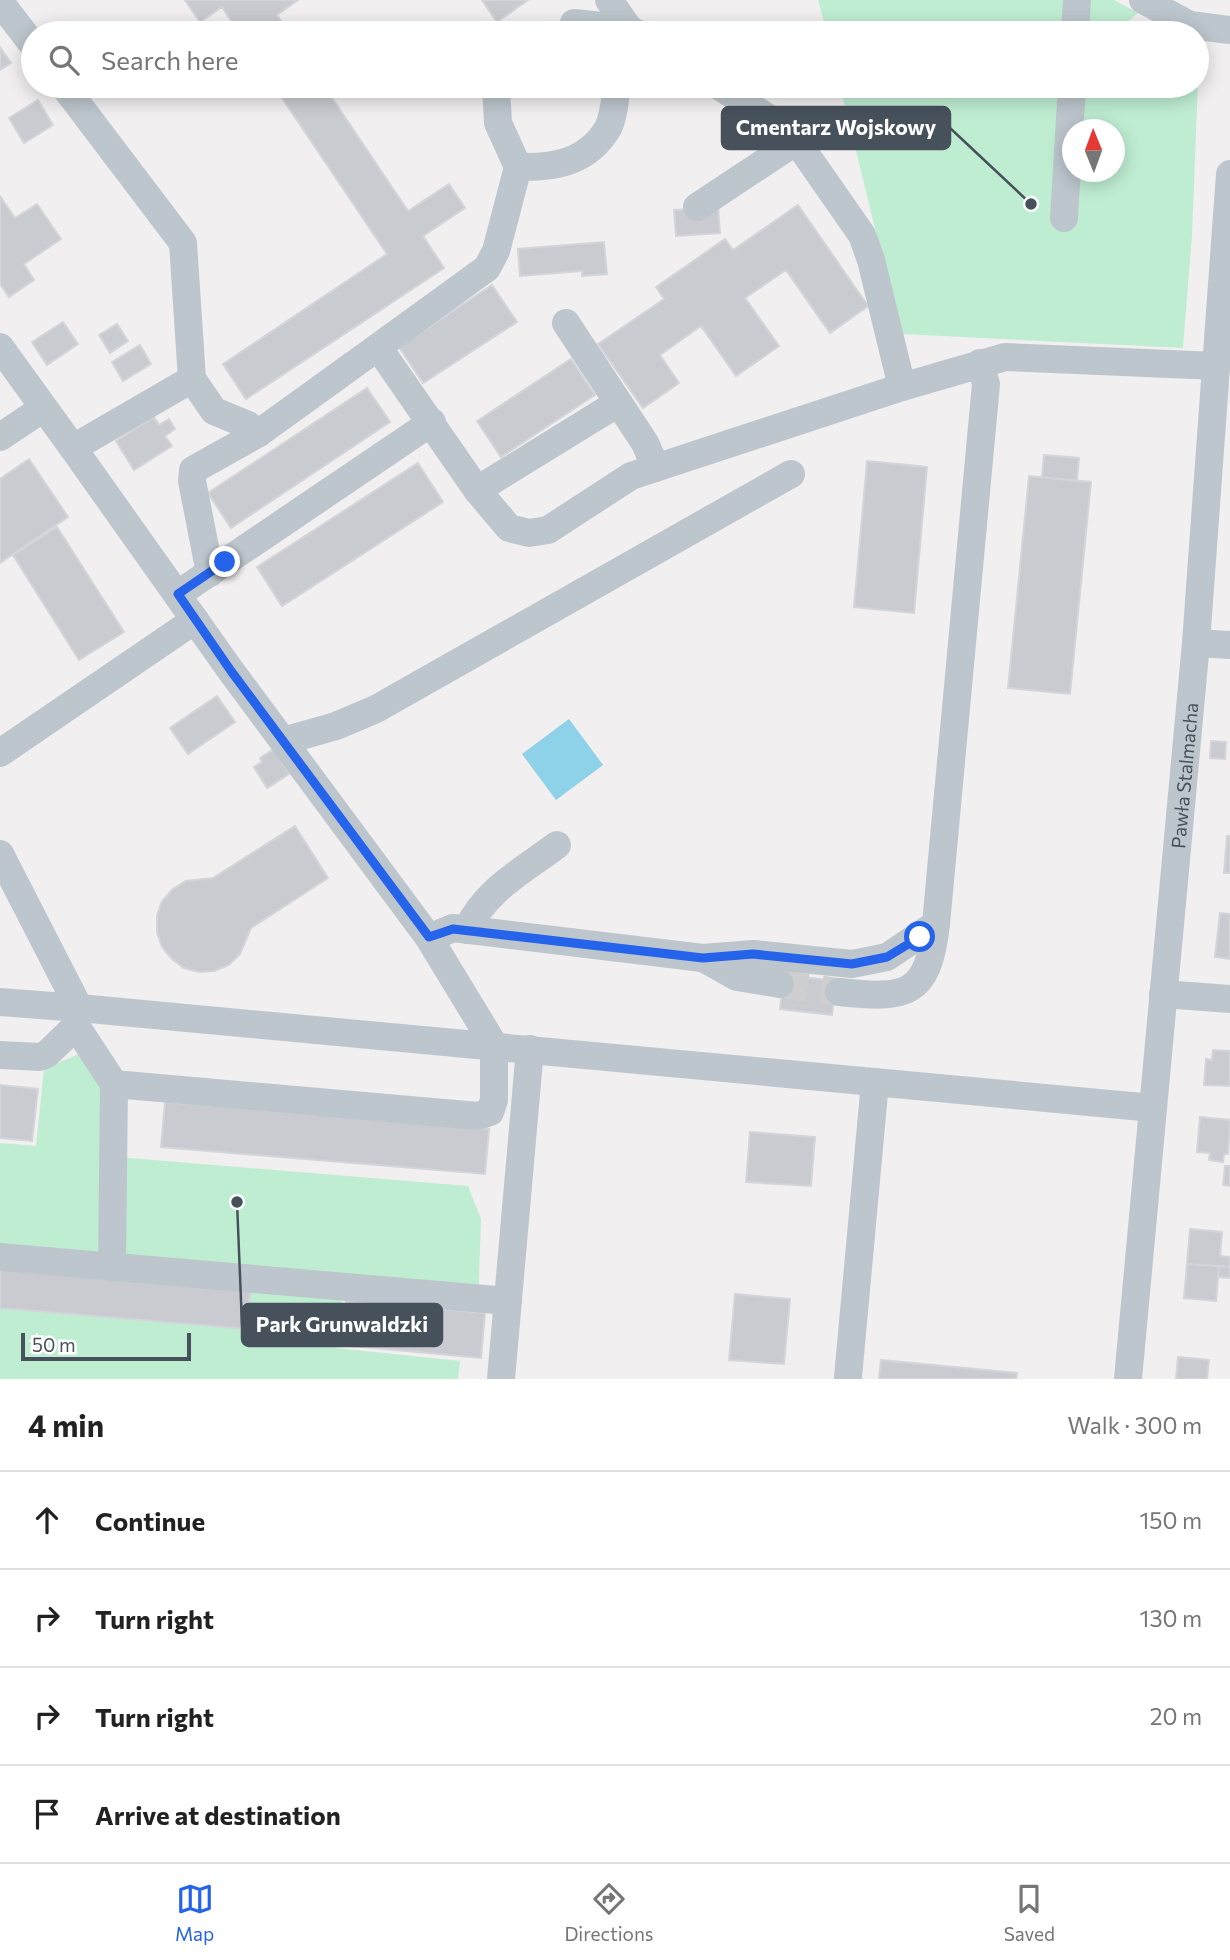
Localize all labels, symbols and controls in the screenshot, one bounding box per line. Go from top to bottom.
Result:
search box [21,21,1209,98]
icon: search [45,41,83,79]
text: Search here [101,44,239,75]
callout: Cmentarz Wojskowy [722,107,950,149]
text: Cmentarz Wojskowy [736,114,937,139]
north arrow [1062,119,1125,182]
route end [209,546,240,577]
street label: Pawła Stalmacha [1166,702,1202,850]
route start [904,921,935,952]
callout: Park Grunwaldzki [242,1304,442,1346]
text: Park Grunwaldzki [256,1311,428,1336]
scale bar [21,1330,191,1362]
text: 50 m [32,1333,76,1356]
text: 4 min [28,1406,104,1443]
text: Walk · 300 m [1068,1411,1202,1439]
icon: ahead [28,1501,66,1539]
text: Continue [95,1505,205,1536]
text: 150 m [1139,1506,1202,1534]
icon: right [28,1599,66,1637]
text: Turn right [95,1603,214,1634]
text: 130 m [1140,1604,1202,1632]
icon: right [28,1697,66,1735]
text: Turn right [95,1701,214,1732]
text: 20 m [1150,1702,1202,1730]
icon: arrive [28,1795,66,1833]
text: Arrive at destination [95,1799,341,1830]
tab: Map [175,1880,214,1945]
tab: Directions [564,1880,654,1945]
tab: Saved [1004,1880,1055,1945]

